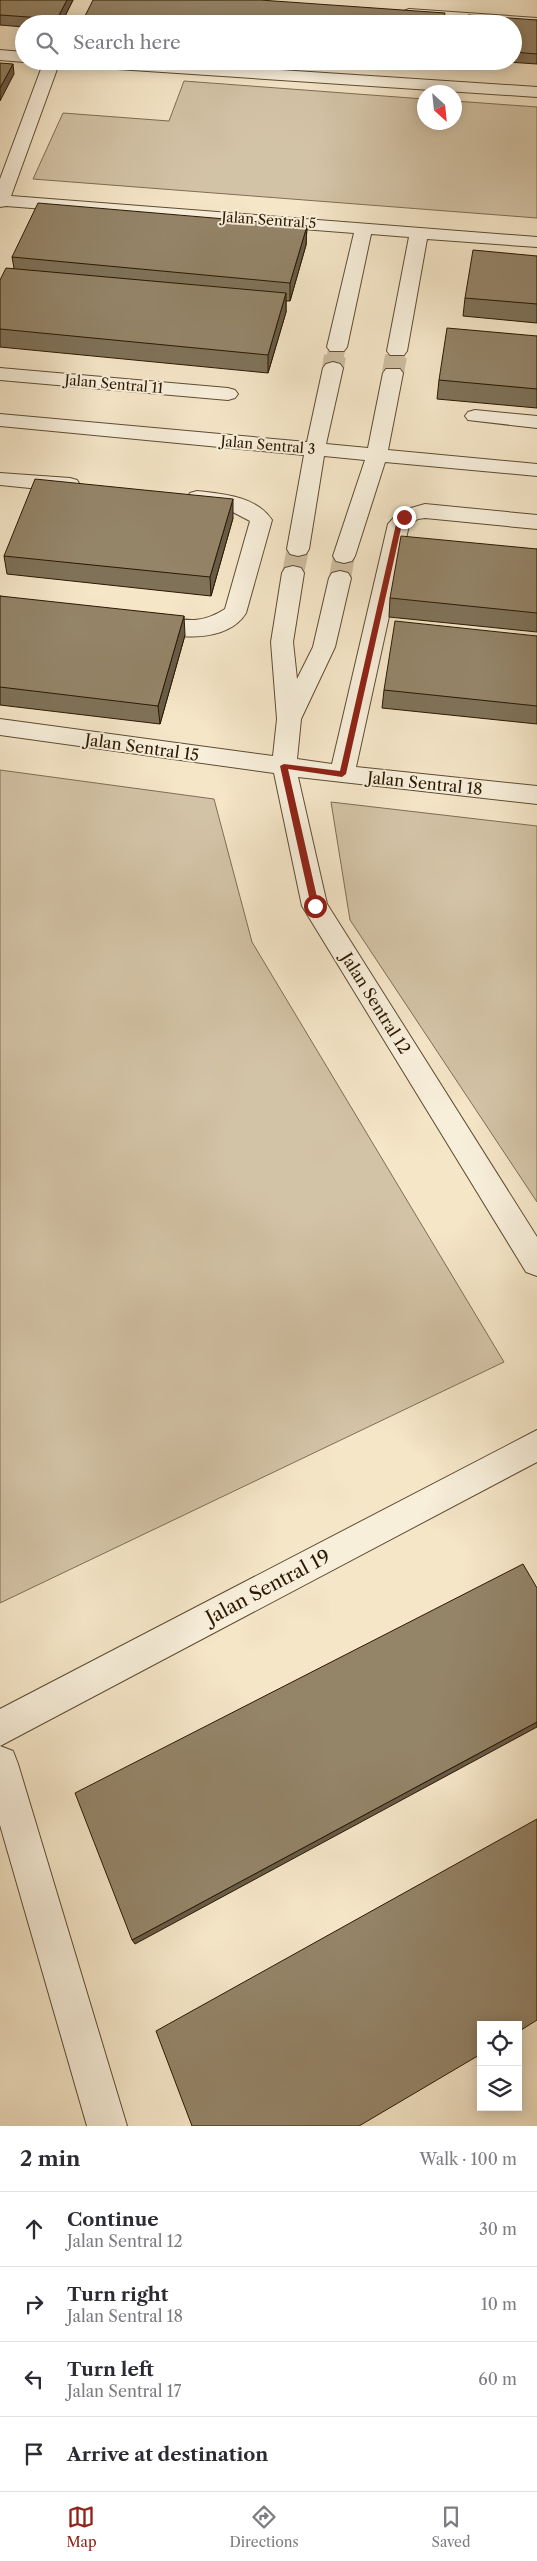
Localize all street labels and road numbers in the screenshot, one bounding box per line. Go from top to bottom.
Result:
street label: Jalan Sentral 5 [219,208,317,232]
street label: Jalan Sentral 11 [62,371,164,397]
street label: Jalan Sentral 3 [218,432,316,458]
street label: Jalan Sentral 15 [81,729,200,765]
street label: Jalan Sentral 18 [363,767,484,799]
street label: Jalan Sentral 12 [335,946,415,1057]
street label: Jalan Sentral 19 [199,1545,334,1631]

